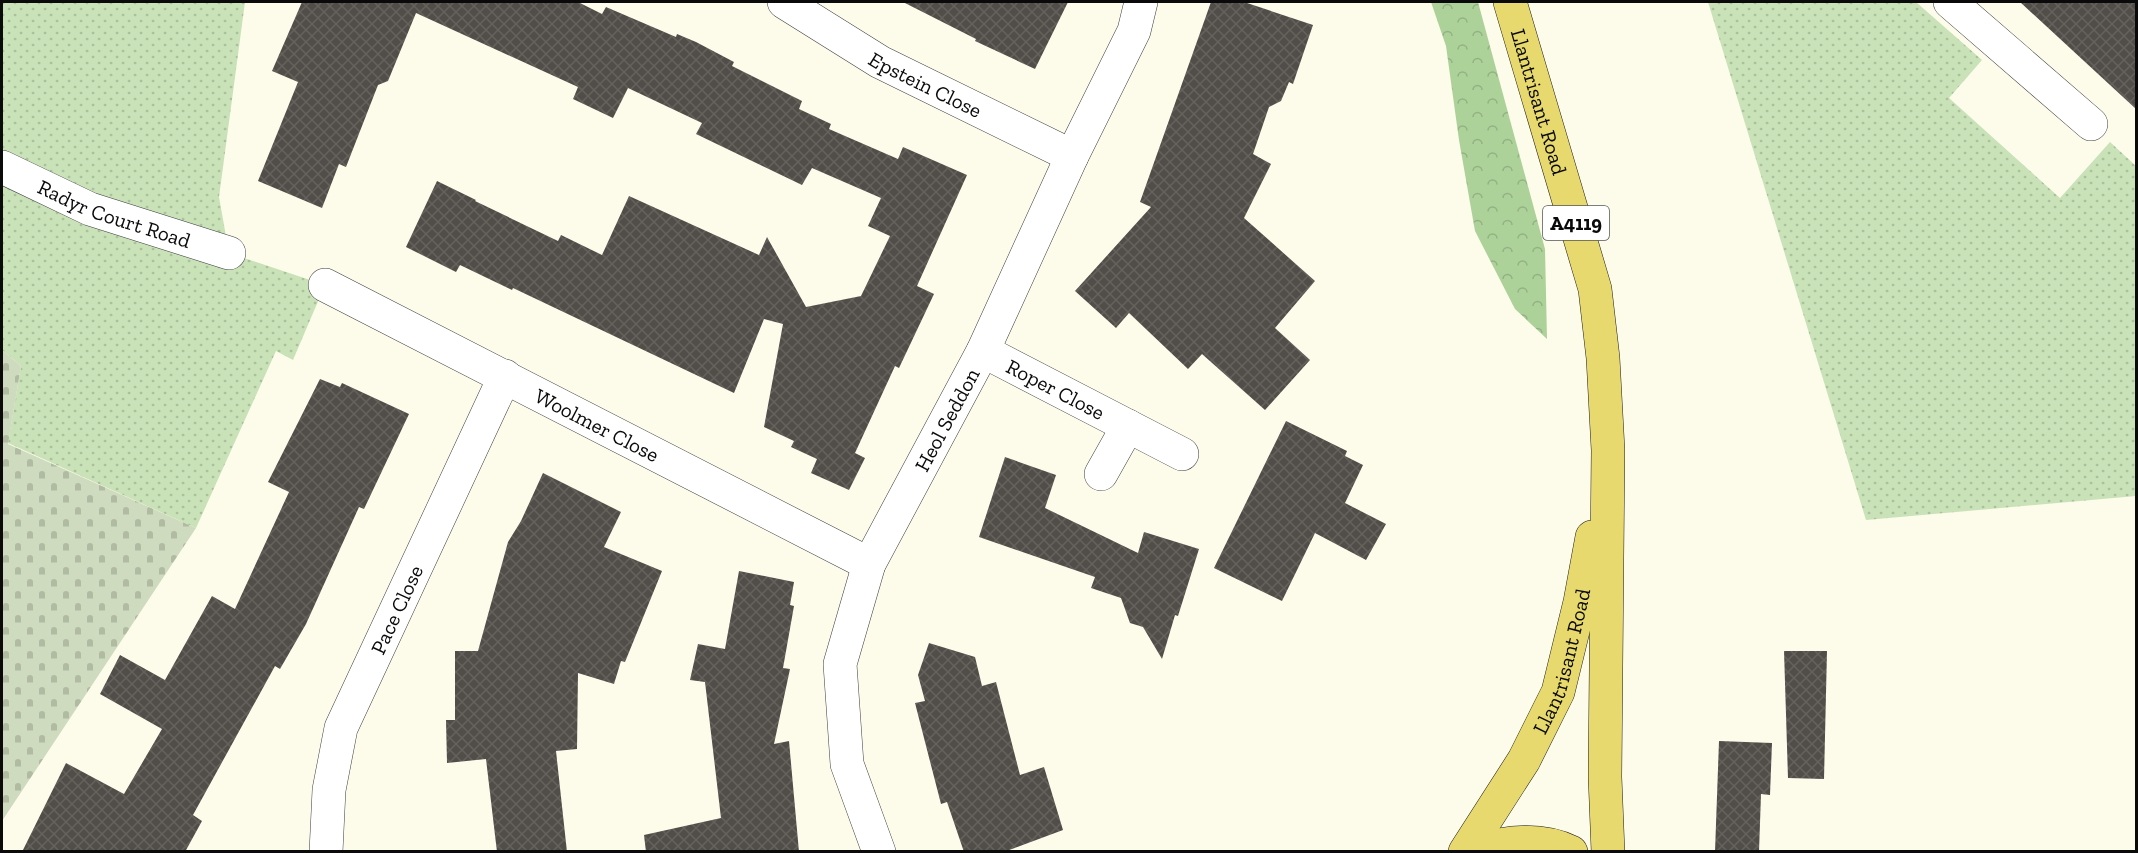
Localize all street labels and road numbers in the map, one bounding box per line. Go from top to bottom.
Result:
street label: Llantrisant Road [1506,26,1573,178]
street label: Epstein Close [864,46,986,123]
street label: Radyr Court Road [34,174,194,253]
road number: A4119 [1543,206,1609,240]
street label: Roper Close [1002,353,1109,424]
street label: Heol Seddon [909,364,984,475]
street label: Woolmer Close [531,382,664,467]
street label: Pace Close [365,561,428,658]
street label: Llantrisant Road [1527,586,1595,738]

